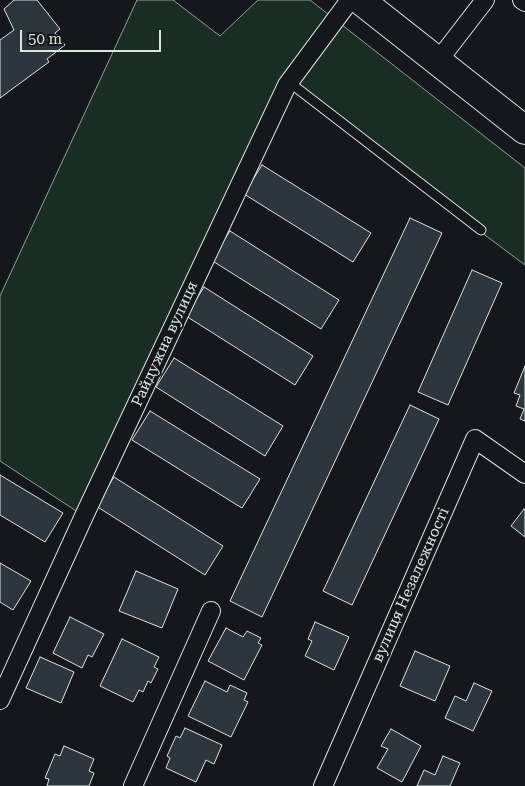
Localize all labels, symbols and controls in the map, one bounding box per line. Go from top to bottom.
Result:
scale bar [22,20,164,52]
text: 50 m [28,30,62,48]
street label: Райдужна вулиця [128,279,202,409]
street label: вулиця Незалежності [369,505,453,665]

